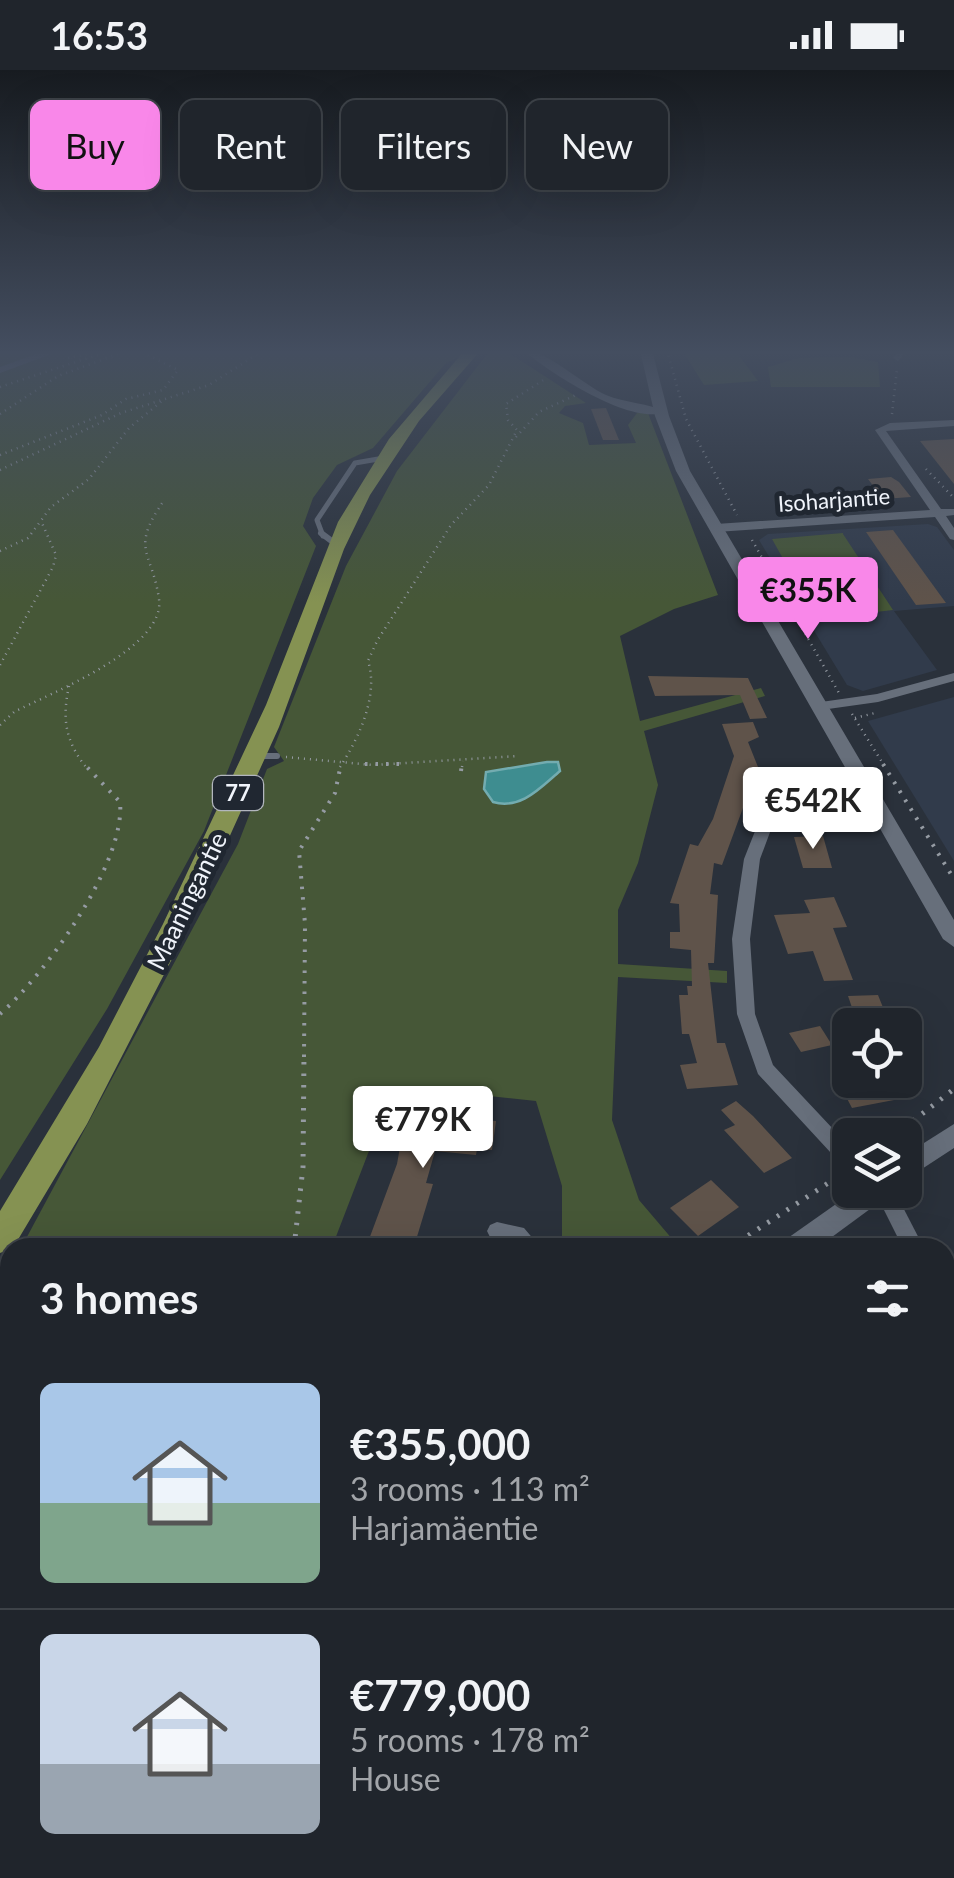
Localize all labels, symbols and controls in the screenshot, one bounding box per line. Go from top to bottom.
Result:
text: 16:53 [50,12,148,58]
chip: Buy [30,100,160,190]
chip: Rent [180,100,321,190]
chip: Filters [341,100,506,190]
chip: New [526,100,668,190]
street label: Isoharjantie [777,482,891,517]
pin: €355K [738,557,878,642]
text: €355K [760,570,856,609]
pin: €542K [743,767,883,852]
road number: 77 [213,776,263,810]
text: €542K [765,780,861,819]
street label: Maaningantie [140,827,232,974]
map controls [832,1008,922,1208]
button: locate [832,1008,922,1098]
pin: €779K [353,1086,493,1171]
text: €779K [375,1099,471,1138]
button: layers [832,1118,922,1208]
icon: filters [860,1271,915,1326]
text: 3 homes [40,1273,198,1323]
text: €355,000 [350,1419,530,1469]
icon: home [120,1423,240,1543]
text: 3 rooms · 113 m² [350,1469,590,1508]
text: Harjamäentie [350,1508,538,1547]
text: €779,000 [350,1670,530,1720]
icon: home [120,1674,240,1794]
text: 5 rooms · 178 m² [350,1720,590,1759]
text: House [350,1759,441,1798]

